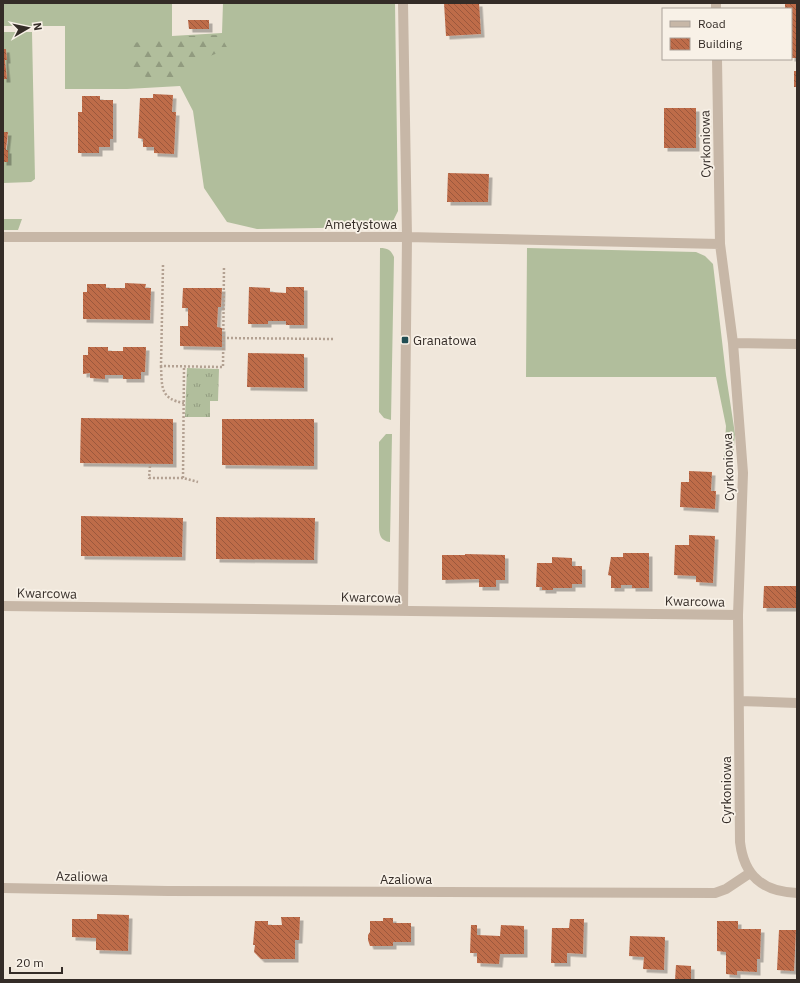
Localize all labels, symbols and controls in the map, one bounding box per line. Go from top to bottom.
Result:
north arrow [8,8,48,48]
legend [662,8,792,60]
text: Road [698,16,726,31]
text: N [30,21,45,31]
text: Building [698,36,743,51]
street label: Cyrkoniowa [696,110,715,178]
street label: Ametystowa [325,216,397,233]
place label: Granatowa [413,332,477,349]
marker: Granatowa [400,335,410,345]
street label: Cyrkoniowa [719,433,738,501]
street label: Kwarcowa [17,584,77,603]
street label: Kwarcowa [341,588,401,607]
street label: Kwarcowa [665,592,725,611]
street label: Cyrkoniowa [718,756,735,824]
street label: Azaliowa [56,868,108,885]
street label: Azaliowa [380,871,432,888]
scale bar [10,949,62,975]
text: 20 m [16,955,44,970]

